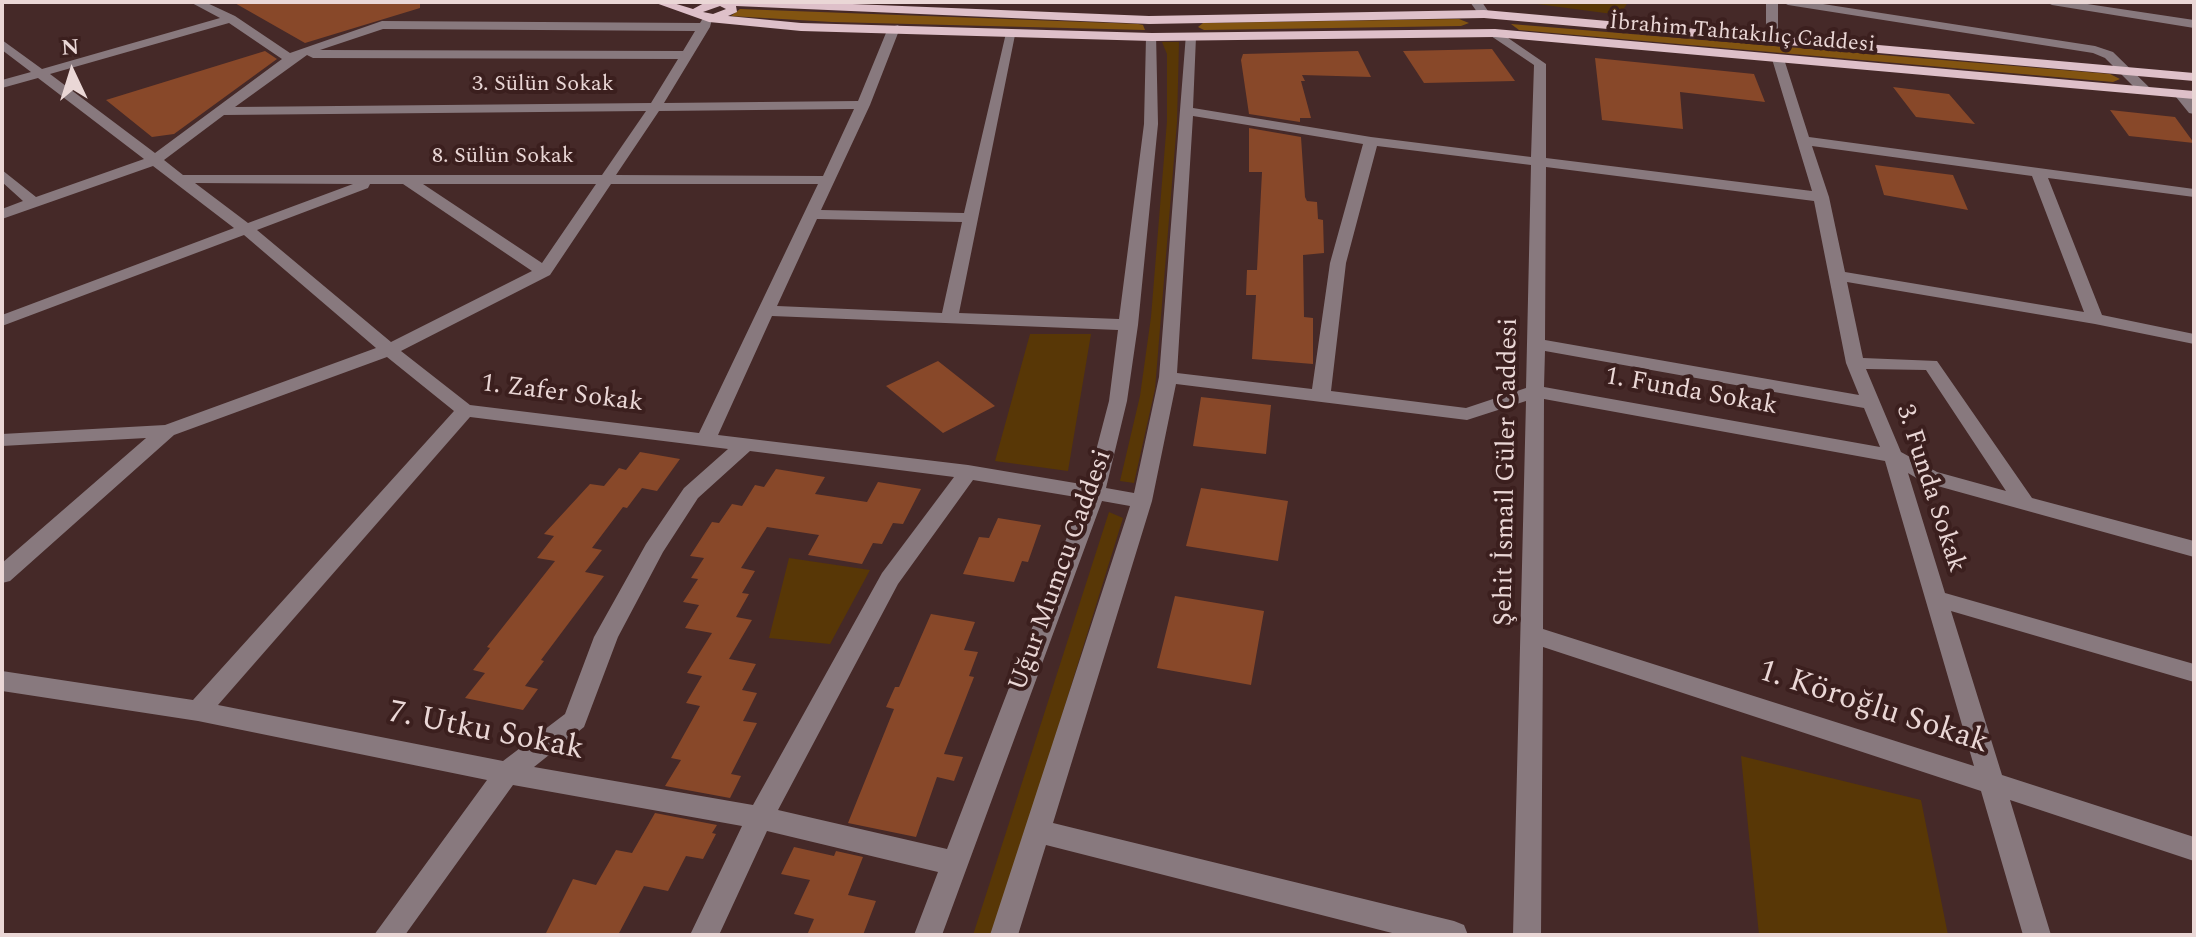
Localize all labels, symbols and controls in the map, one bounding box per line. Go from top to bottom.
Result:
street label: İbrahim Tahtakılıç Caddesi [1608,10,1876,60]
text: N [60,30,80,65]
north arrow [32,32,112,112]
street label: 3. Sülün Sokak [472,73,614,99]
street label: 8. Sülün Sokak [432,145,574,171]
street label: Şehit İsmail Güler Caddesi [1490,317,1526,627]
street label: 1. Funda Sokak [1602,362,1780,424]
street label: 1. Zafer Sokak [479,370,645,420]
street label: 3. Funda Sokak [1887,401,1971,577]
street label: Uğur Mumcu Caddesi [1004,446,1120,696]
street label: 1. Köroğlu Sokak [1753,654,1993,764]
street label: 7. Utku Sokak [385,695,587,771]

